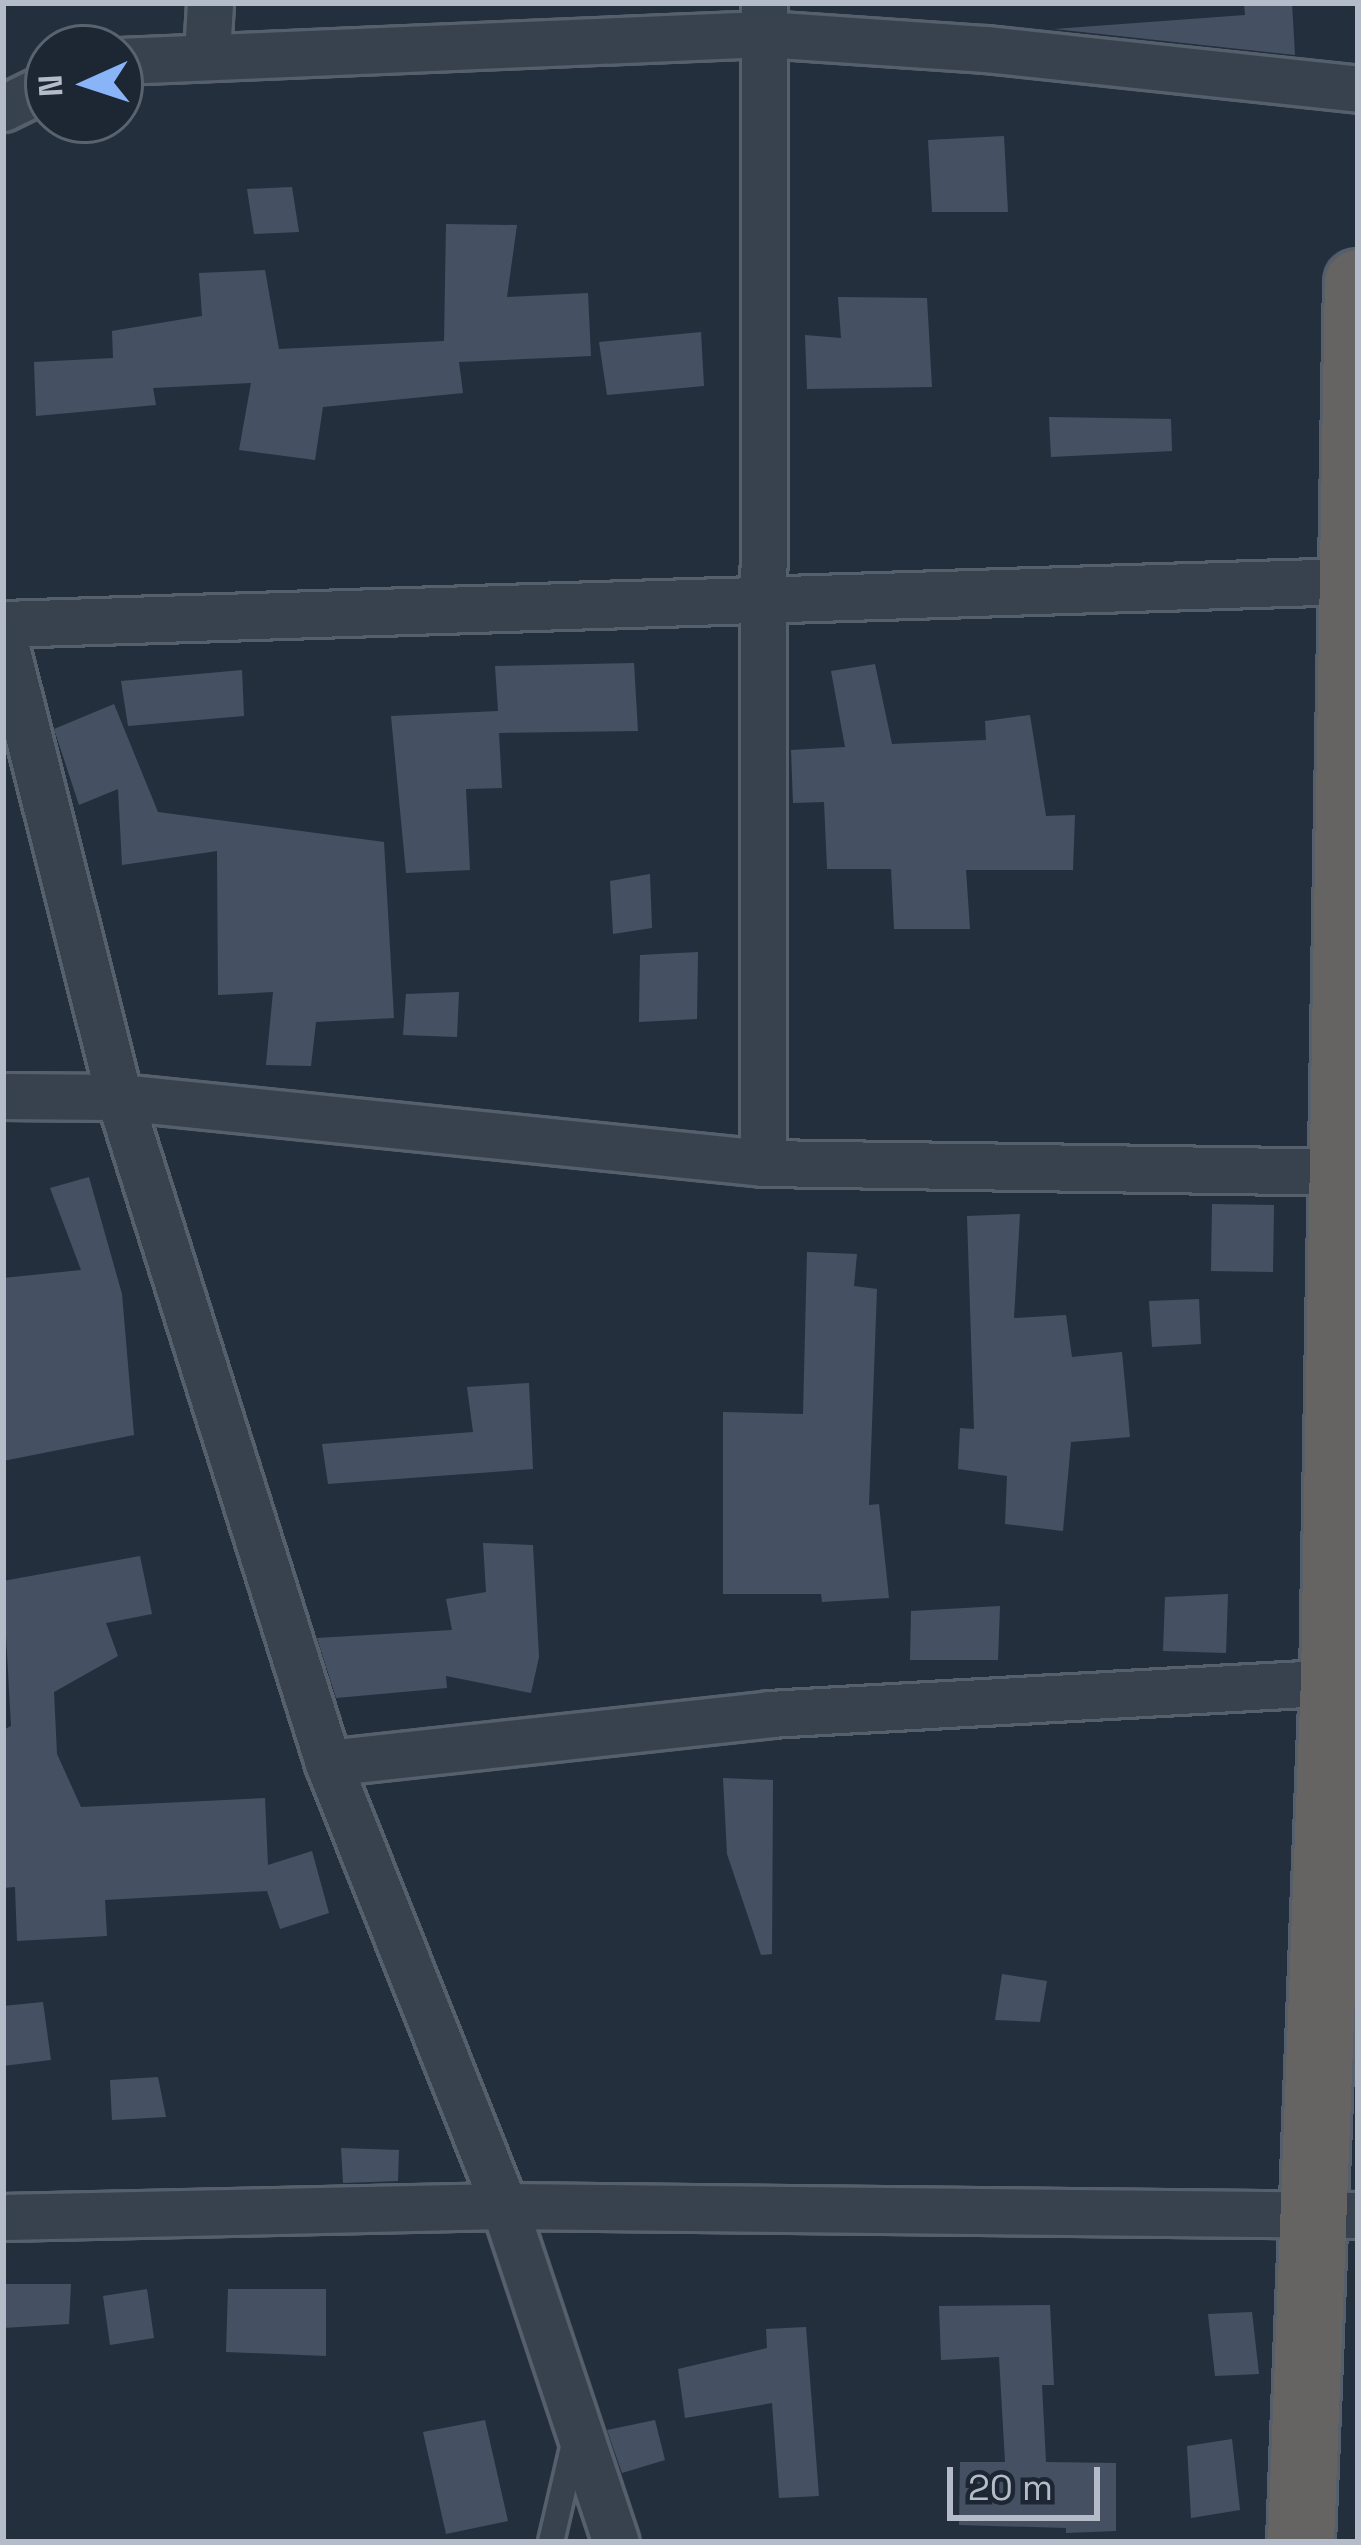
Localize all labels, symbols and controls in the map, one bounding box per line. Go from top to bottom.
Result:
north arrow [24,24,144,144]
text: N [29,74,73,98]
scale bar [953,2443,1106,2517]
text: 20 m [968,2465,1053,2511]

